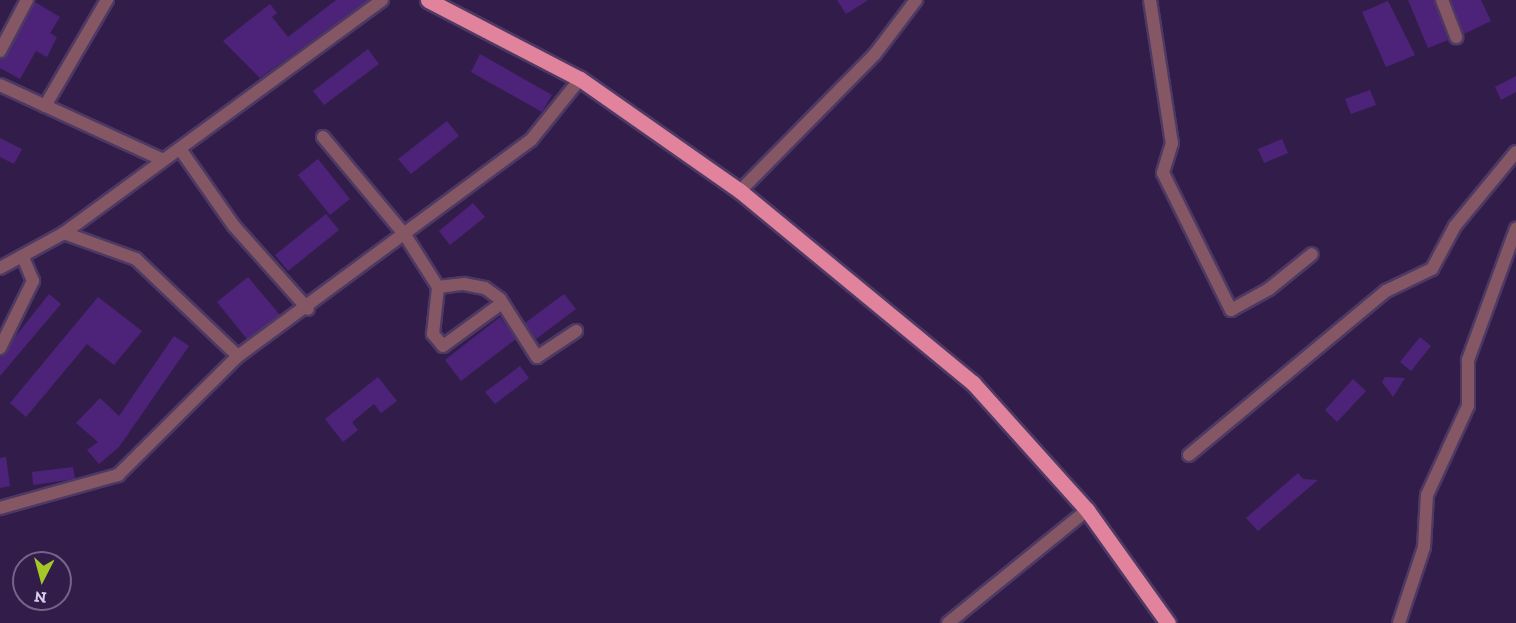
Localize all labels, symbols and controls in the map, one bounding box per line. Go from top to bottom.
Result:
north arrow [12,551,72,611]
text: N [33,587,47,607]

